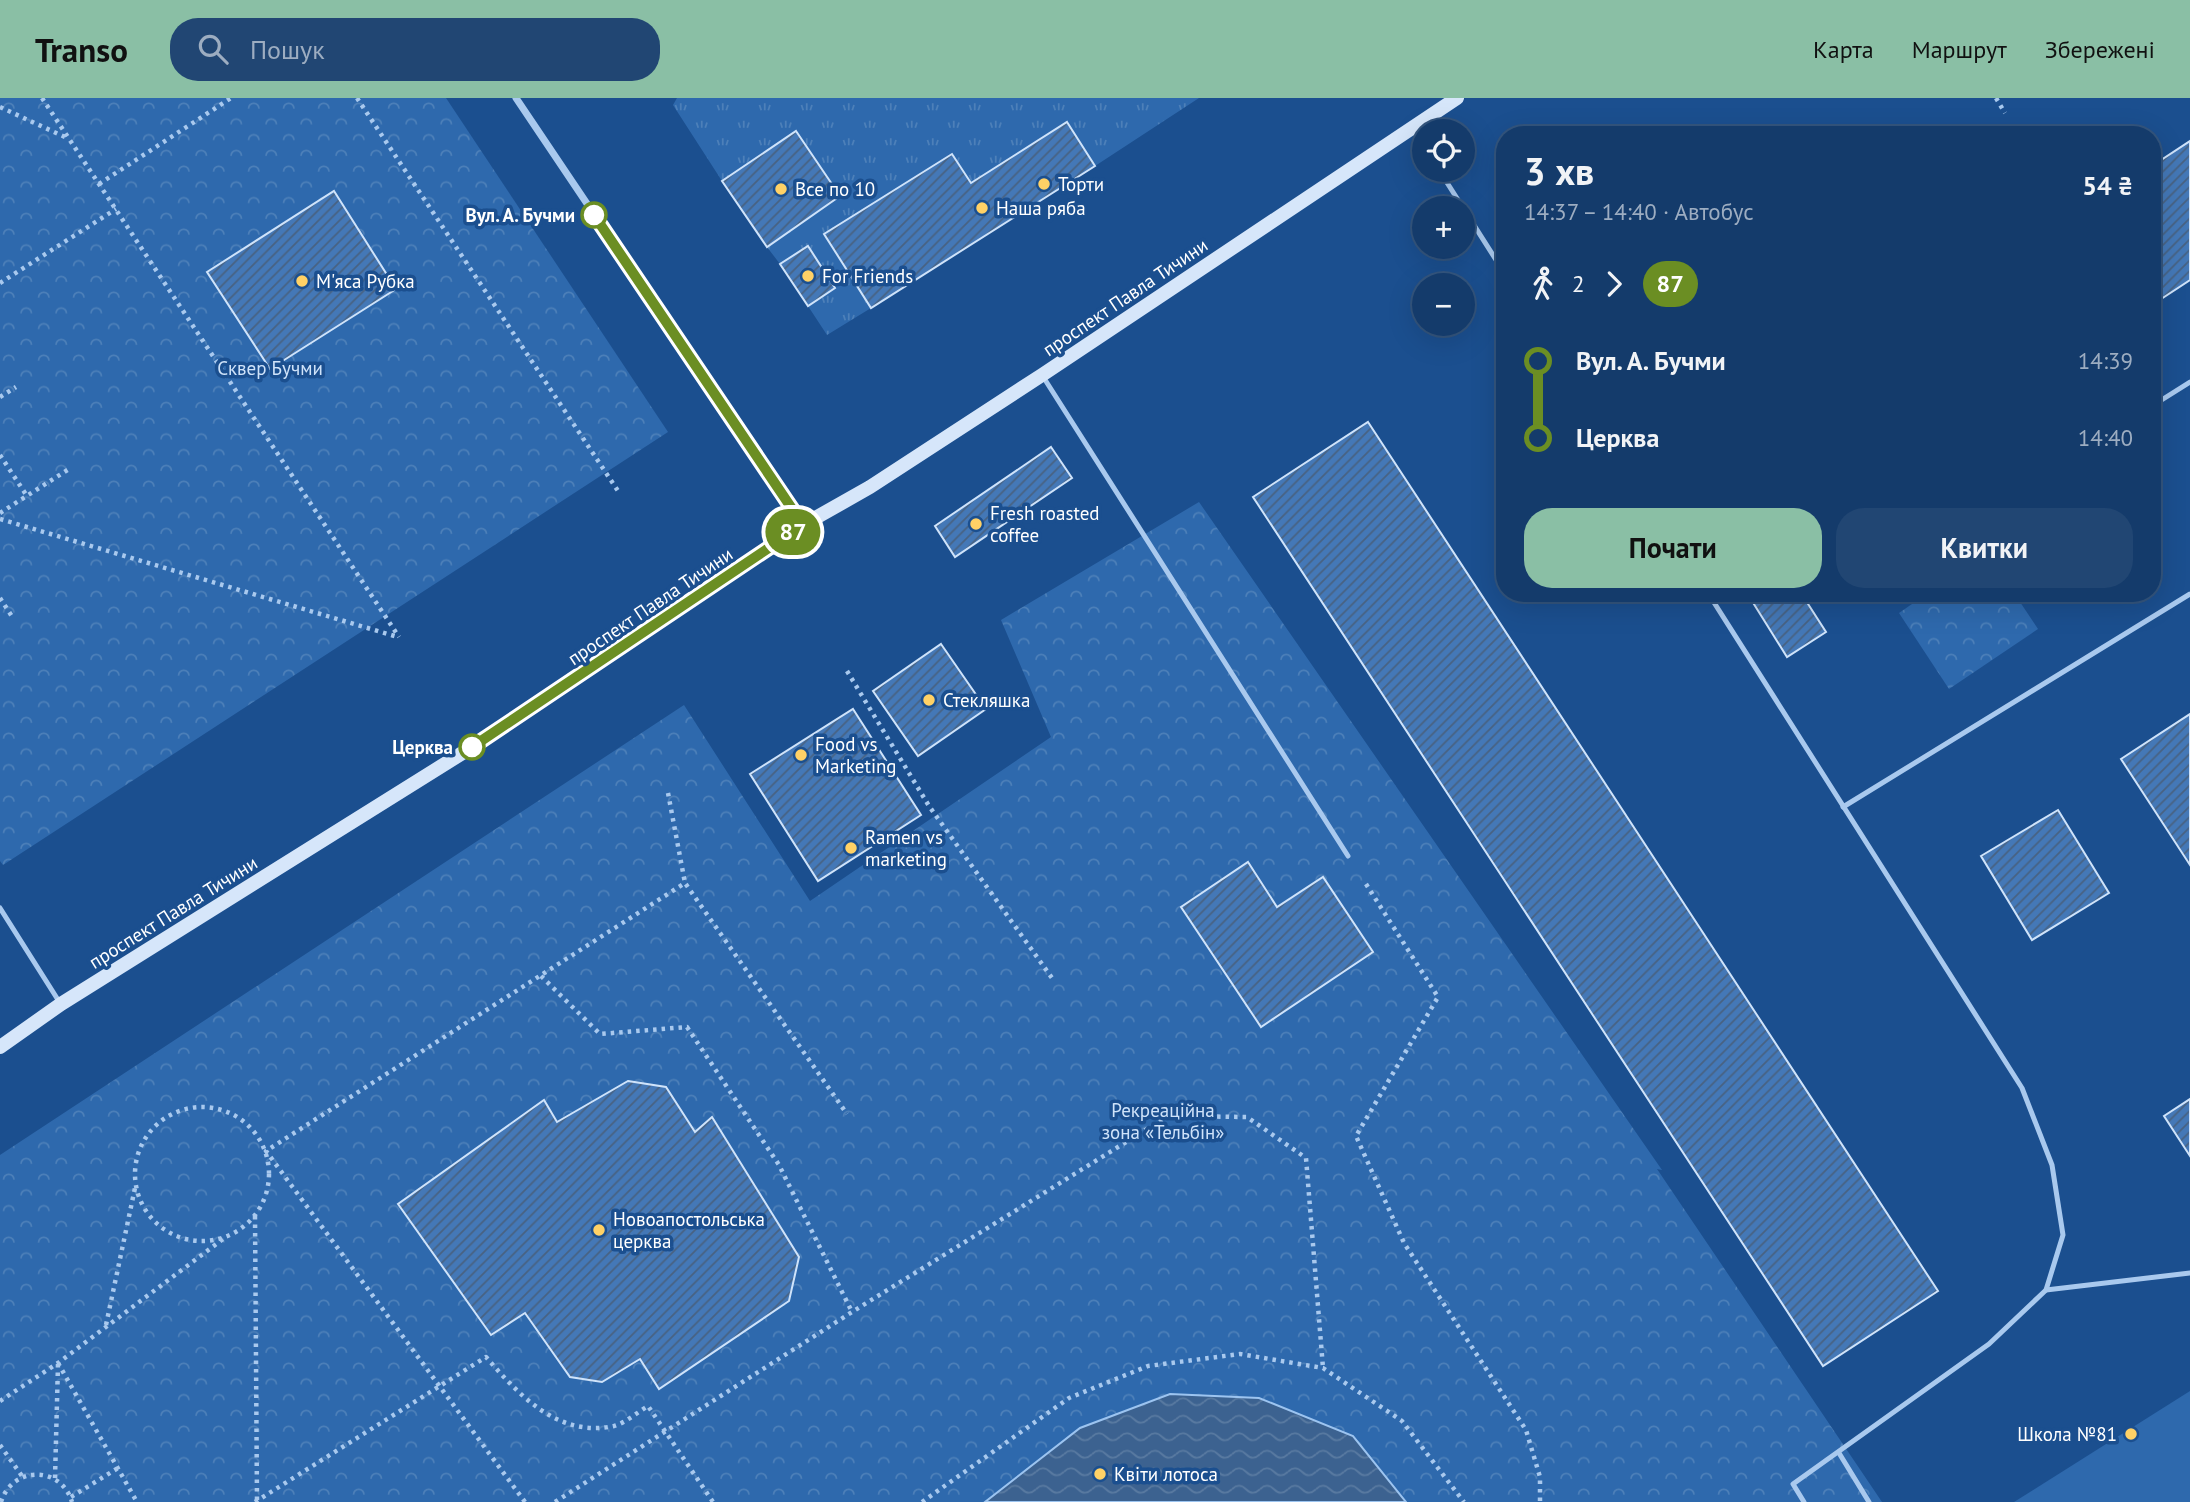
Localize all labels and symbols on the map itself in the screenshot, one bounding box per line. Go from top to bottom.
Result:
place label: Торти [1058,172,1104,196]
marker: Торти [1036,176,1052,192]
place label: Все по 10 [795,177,875,201]
marker: Все по 10 [773,181,789,197]
place label: Наша ряба [996,196,1086,220]
marker: Наша ряба [974,200,990,216]
marker: Вул. А. Бучми [581,202,607,228]
place label: Вул. А. Бучми [466,203,575,227]
street label: проспект Павла Тичини [1038,233,1212,361]
place label: For Friends [822,264,913,288]
marker: For Friends [800,268,816,284]
place label: М'яса Рубка [316,269,415,293]
marker: М'яса Рубка [294,273,310,289]
park label: Сквер Бучми [217,356,323,380]
place label: Fresh roasted coffee [990,501,1100,547]
line badge: 87 [762,509,824,555]
marker: Fresh roasted coffee [968,516,984,532]
street label: проспект Павла Тичини [563,542,737,670]
place label: Стекляшка [943,688,1030,712]
marker: Стекляшка [921,692,937,708]
place label: Food vs Marketing [815,732,897,778]
marker: Церква [459,734,485,760]
place label: Церква [392,735,453,759]
marker: Food vs Marketing [793,747,809,763]
place label: Ramen vs marketing [865,825,947,871]
marker: Ramen vs marketing [843,840,859,856]
street label: проспект Павла Тичини [84,850,262,974]
park label: Рекреаційна зона «Тельбін» [1102,1098,1224,1144]
place label: Новоапостольська церква [613,1207,765,1253]
marker: Новоапостольська церква [591,1222,607,1238]
place label: Школа №81 [2017,1422,2117,1446]
marker: Школа №81 [2123,1426,2139,1442]
place label: Квіти лотоса [1114,1462,1218,1486]
marker: Квіти лотоса [1092,1466,1108,1482]

